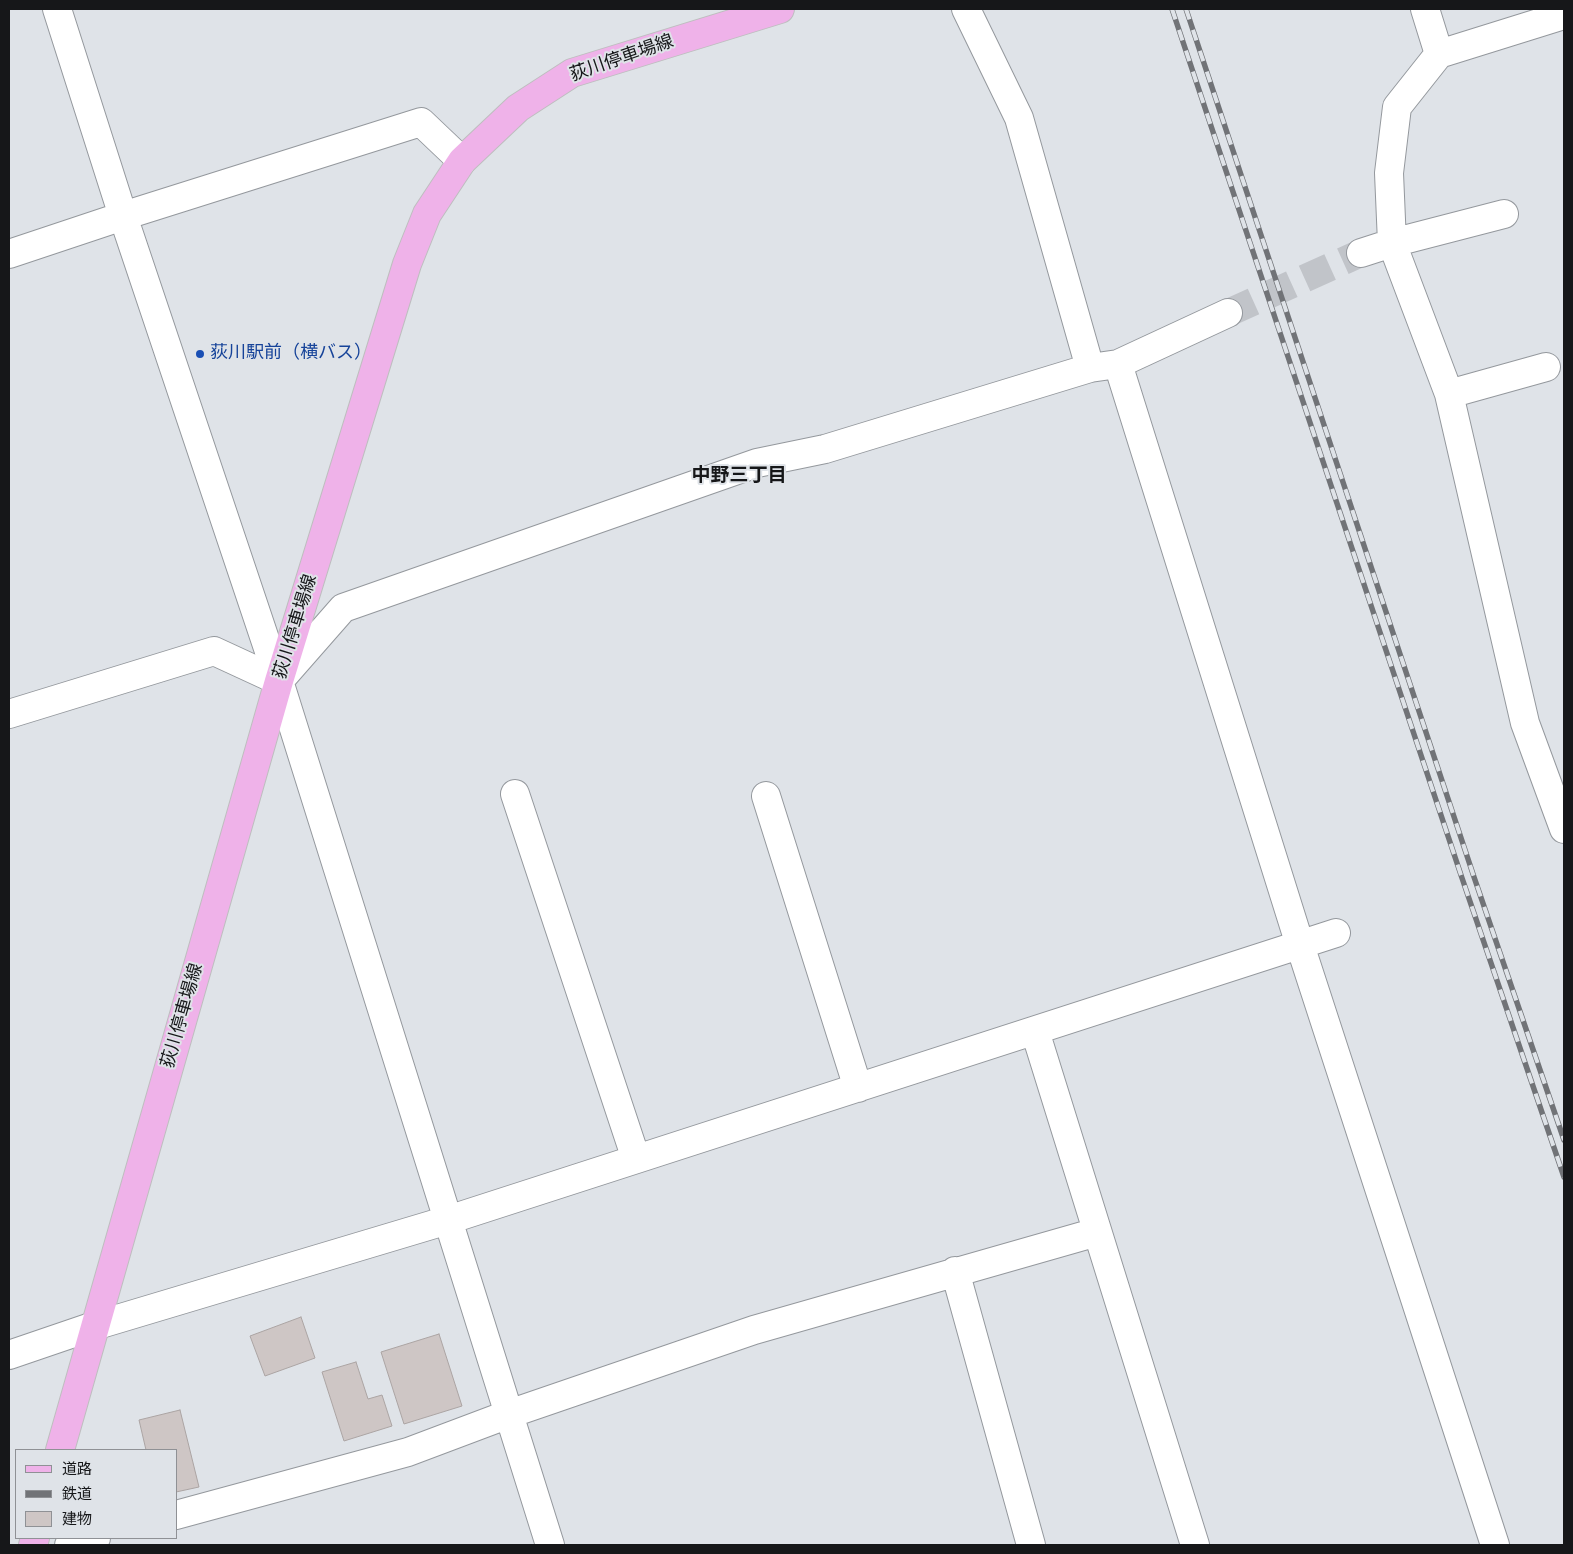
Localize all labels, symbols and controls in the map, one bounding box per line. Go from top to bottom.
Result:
street label: 荻川停車場線 [567,31,677,87]
place label: 荻川駅前（横バス） [210,343,372,365]
marker: 荻川駅前（横バス） [194,348,206,360]
district label: 中野三丁目 [692,465,786,487]
street label: 荻川停車場線 [270,572,322,682]
street label: 荻川停車場線 [158,961,208,1071]
legend [15,1449,178,1539]
text: 道路 [62,1458,92,1480]
text: 鉄道 [62,1483,92,1505]
text: 建物 [62,1508,92,1530]

